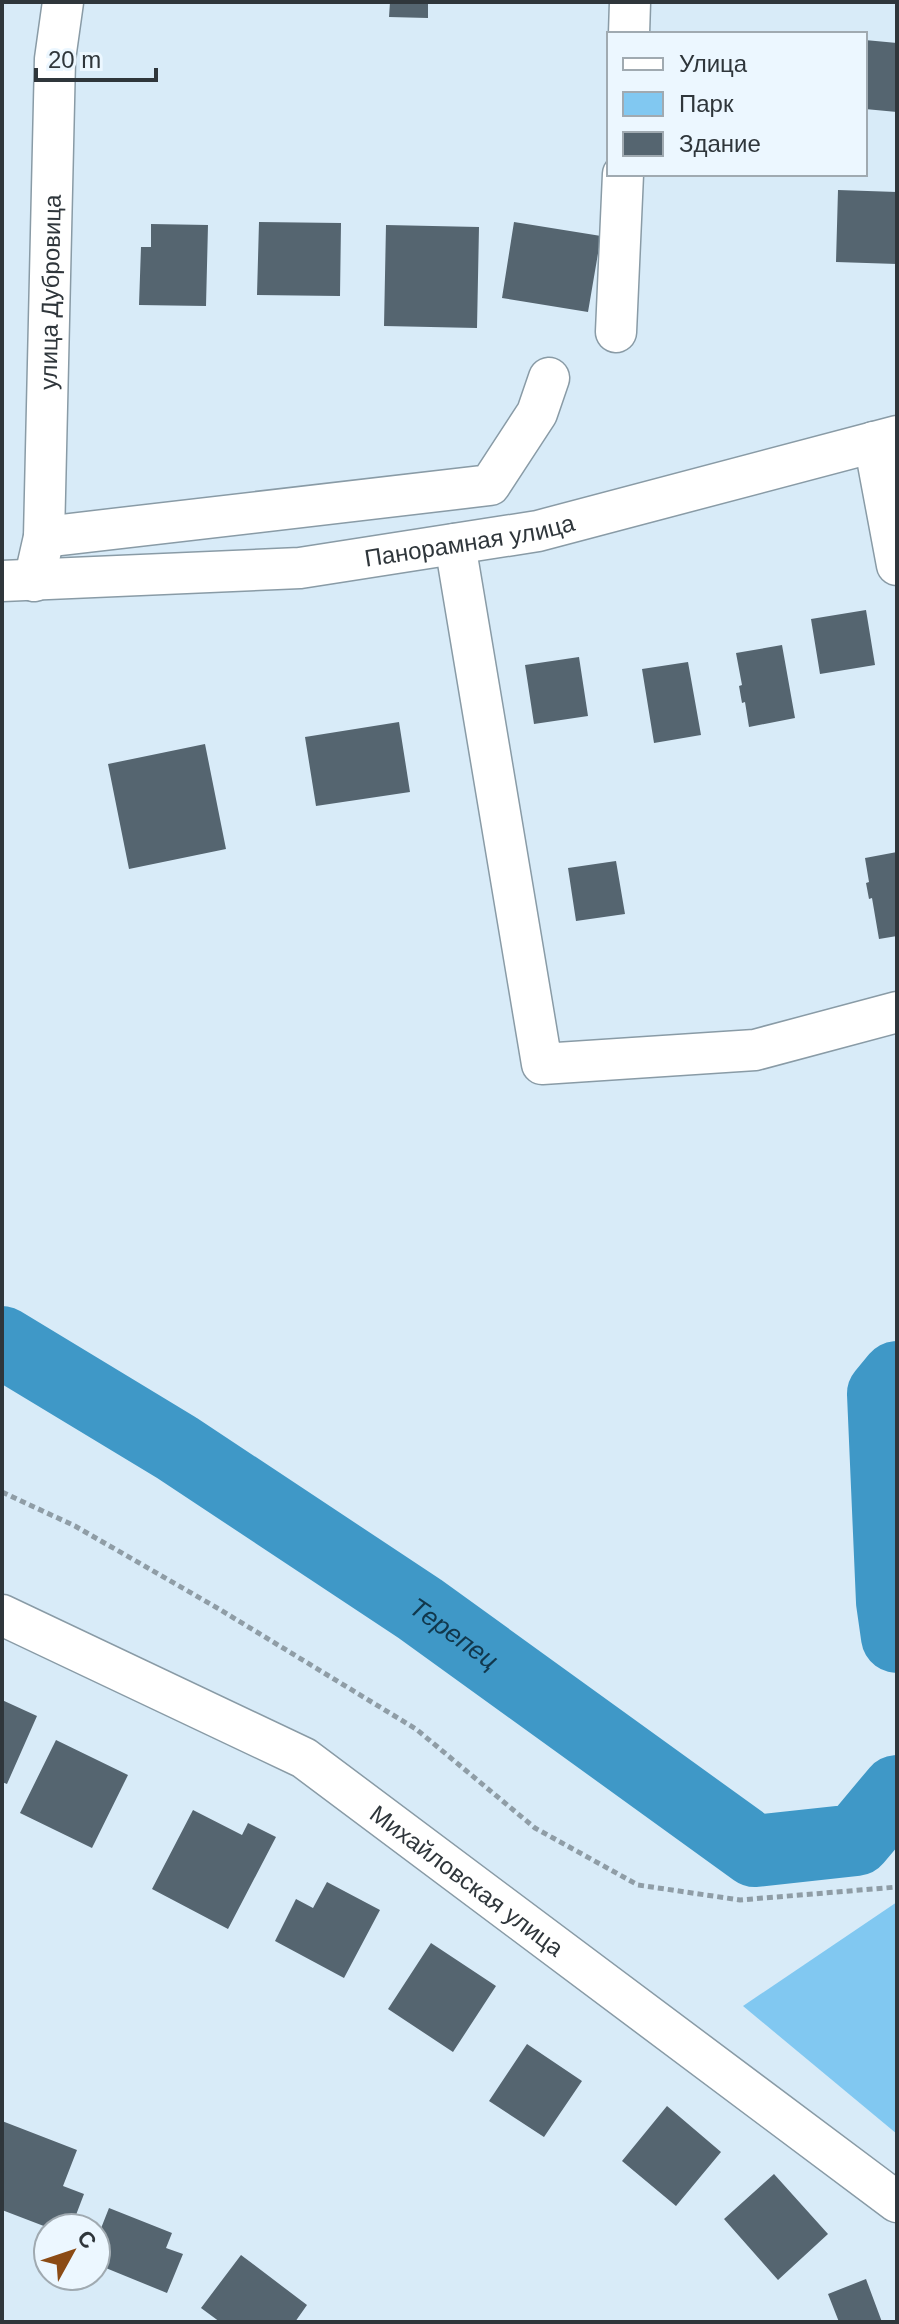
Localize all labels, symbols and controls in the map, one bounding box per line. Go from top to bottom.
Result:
scale bar [36,32,156,82]
legend [607,32,867,176]
text: 20 m [48,46,101,73]
text: Улица [679,50,748,77]
text: Парк [679,90,734,117]
text: Здание [679,130,761,157]
street label: улица Дубровица [34,194,65,390]
street label: Панорамная улица [362,508,578,571]
water label: Терепец [404,1591,504,1676]
street label: Михайловская улица [365,1799,569,1962]
north arrow [32,2212,112,2292]
text: С [72,2225,102,2254]

